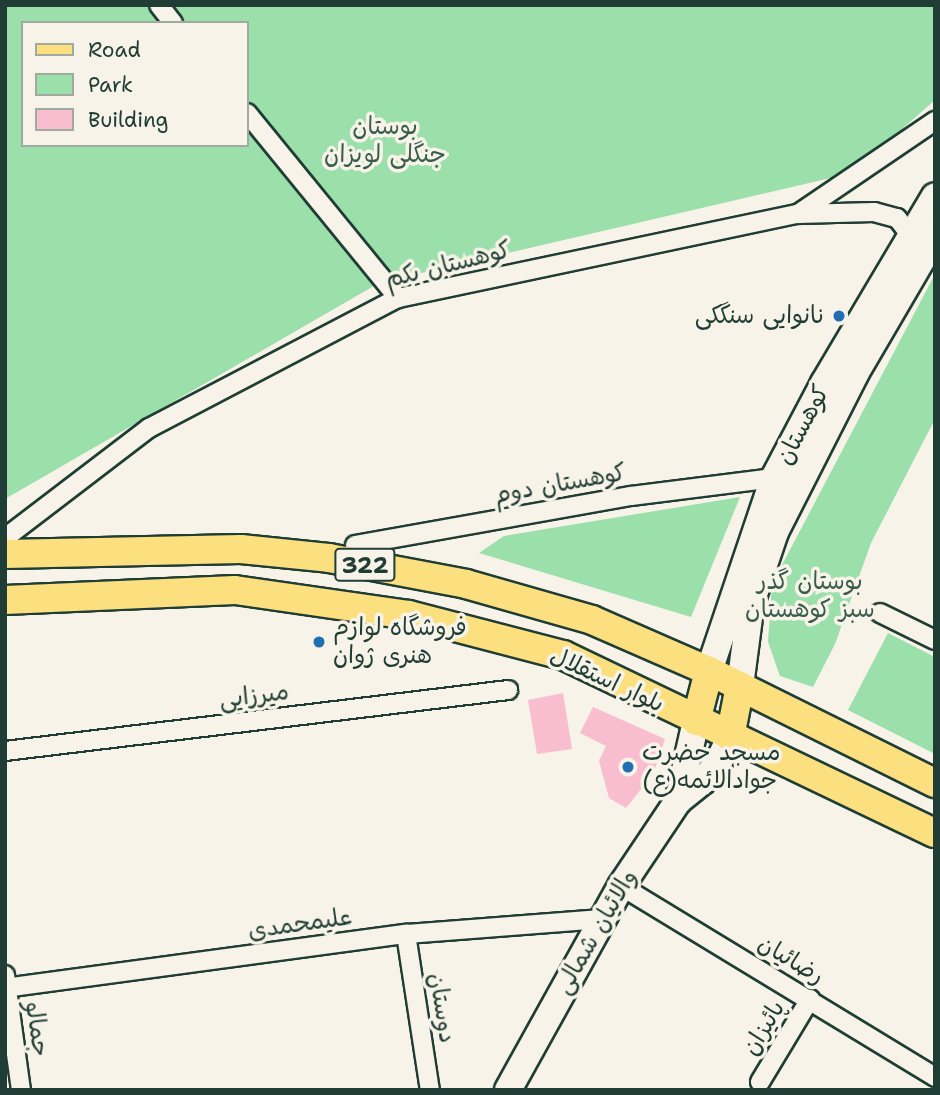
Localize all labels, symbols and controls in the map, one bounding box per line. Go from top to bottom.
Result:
legend [21,21,248,147]
text: Road [88,36,141,64]
text: Park [88,71,133,99]
text: Building [88,106,168,134]
park label: بوستان جنگلی لویزان [324,113,446,169]
street label: کوهستان یکم [382,236,514,294]
place label: نانوایی سنگکی [695,302,825,330]
marker: نانوایی سنگکی [831,308,847,324]
street label: کوهستان [770,380,836,470]
street label: کوهستان دوم [492,458,628,510]
road number: 322 [334,545,396,584]
park label: بوستان گذر سبز کوهستان [745,568,875,624]
place label: فروشگاه لوازم هنری ژوان [333,614,467,670]
marker: فروشگاه لوازم هنری ژوان [311,634,327,650]
street label: بلوار استقلال [546,641,668,719]
street label: میرزایی [218,677,290,715]
place label: مسجد حضرت جوادالائمه(ع) [642,739,781,795]
marker: مسجد حضرت جوادالائمه(ع) [620,759,636,775]
street label: والائیان شمالی [549,865,643,999]
street label: علیمحمدی [246,902,354,946]
street label: رضائیان [753,929,829,991]
street label: دوستان [422,971,462,1045]
street label: پائیزان [737,995,791,1061]
street label: جمالو [19,999,55,1059]

